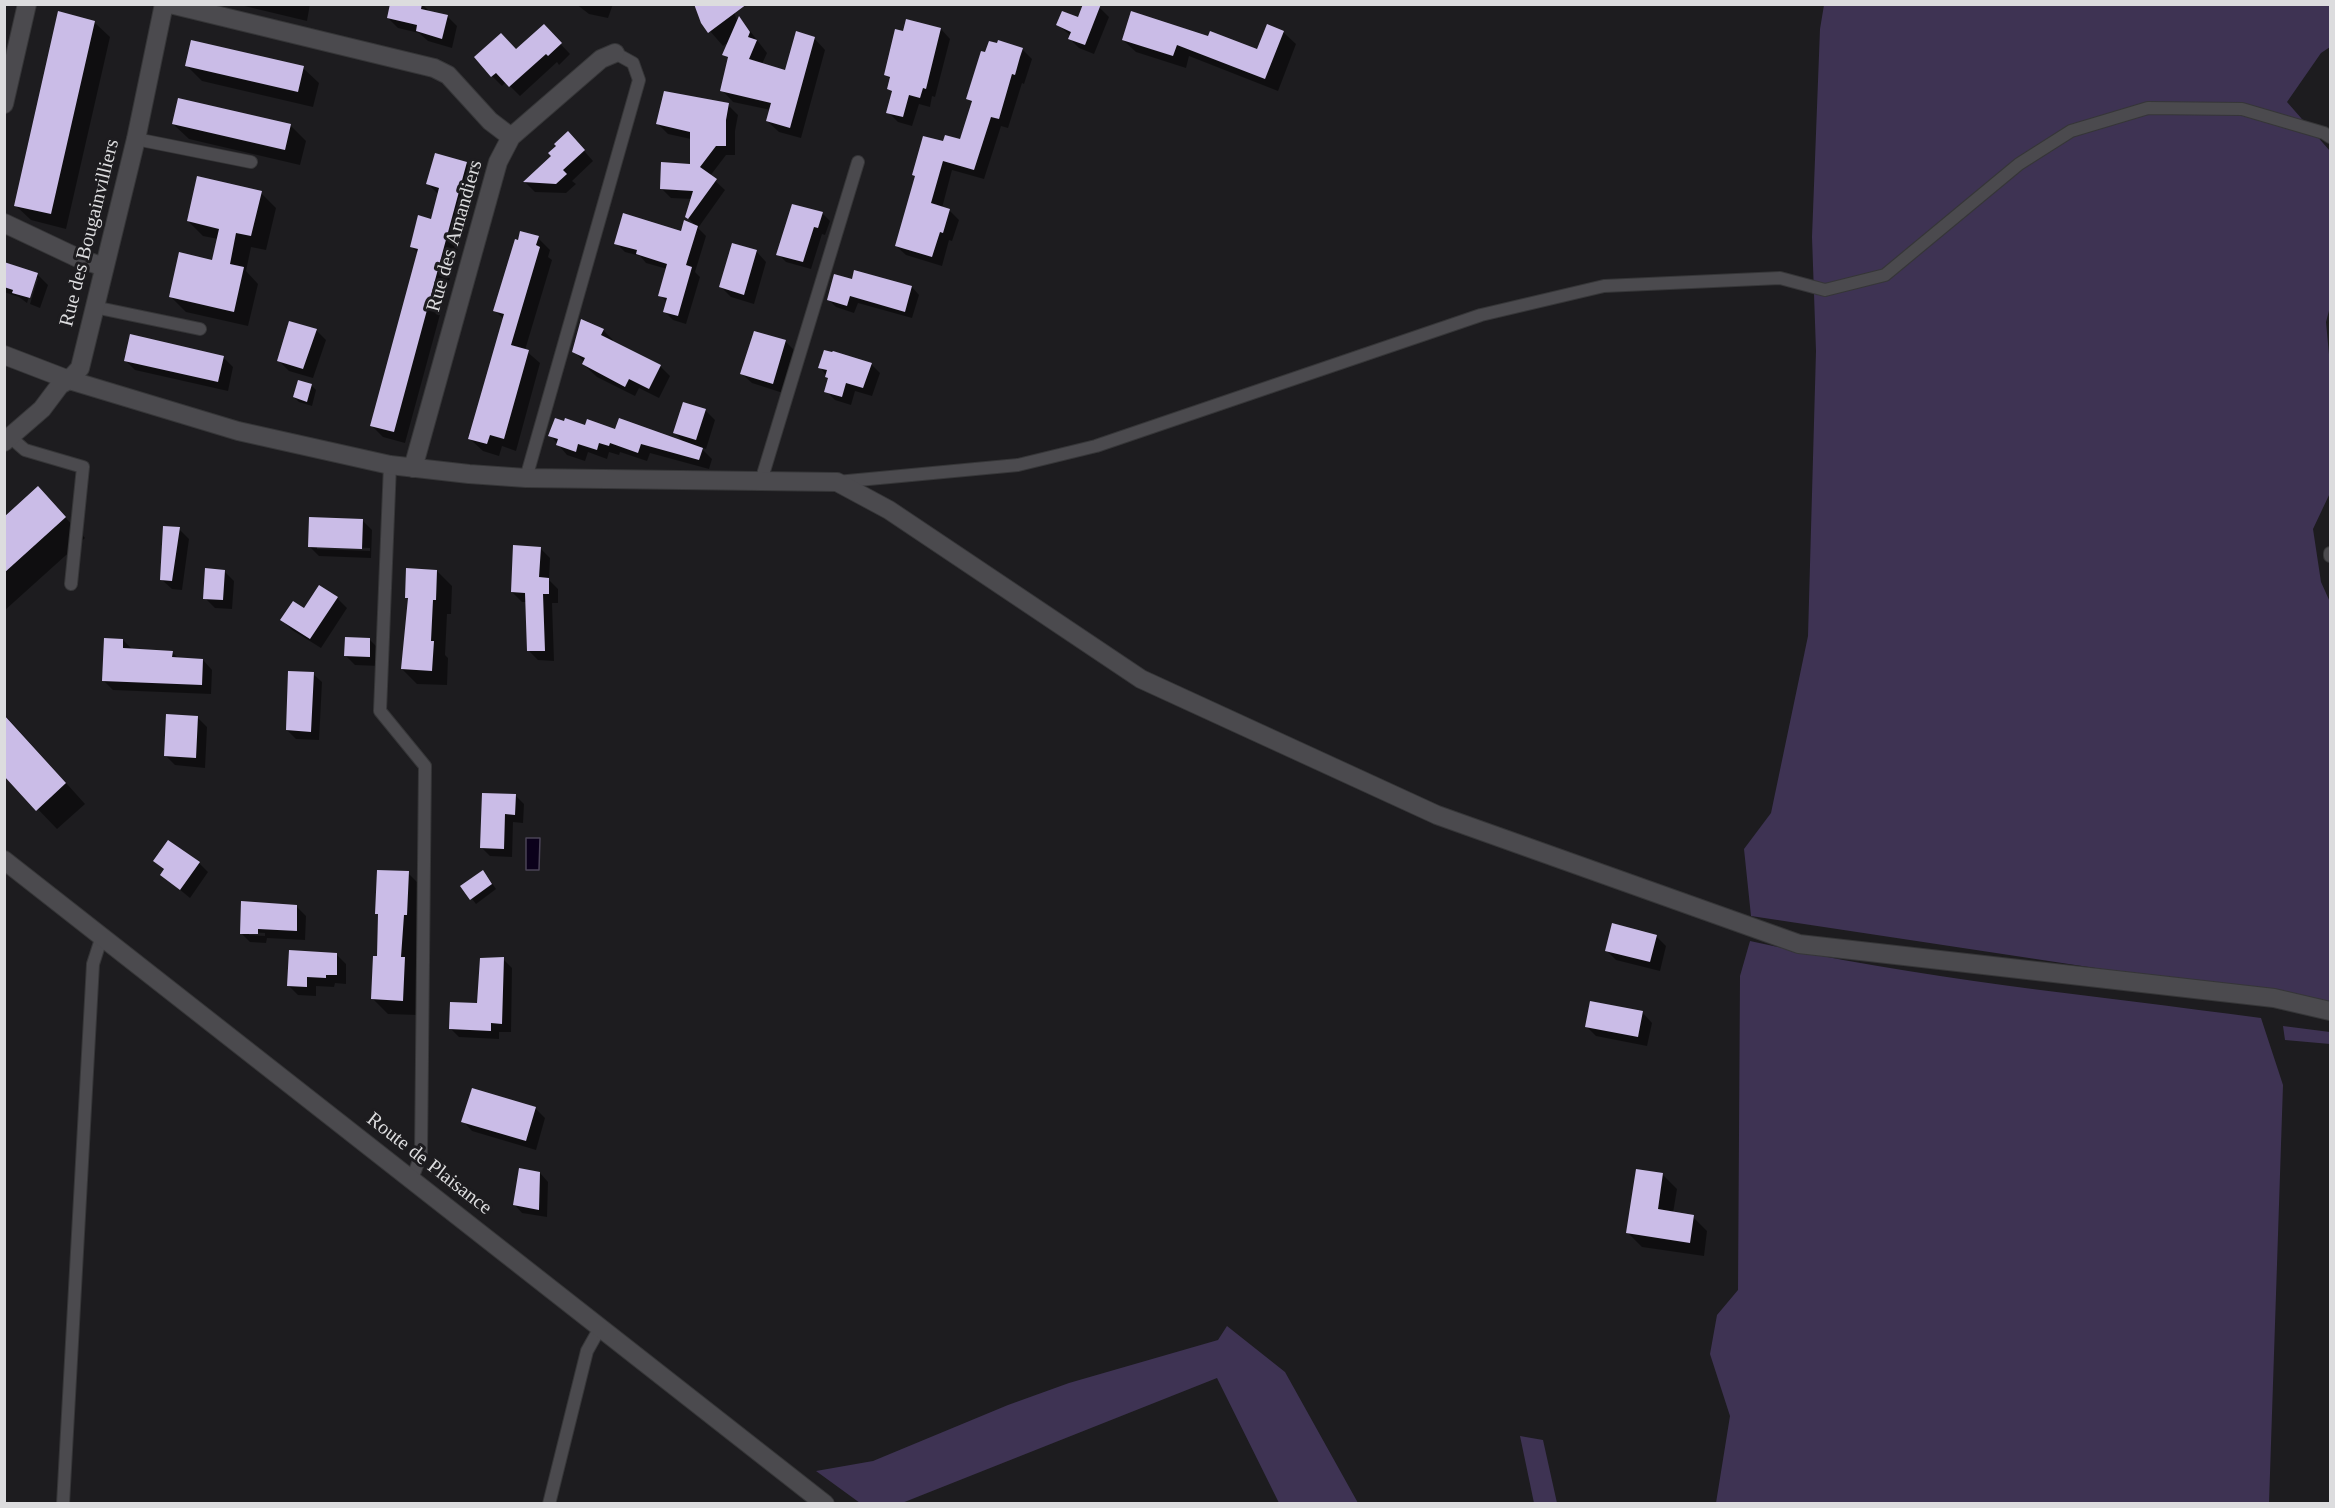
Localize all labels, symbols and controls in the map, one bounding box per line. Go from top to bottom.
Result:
street label: Rue des Bougainvilliers [55,137,125,329]
street label: Rue des Amandiers [422,157,488,315]
street label: Route de Plaisance [362,1108,496,1220]

